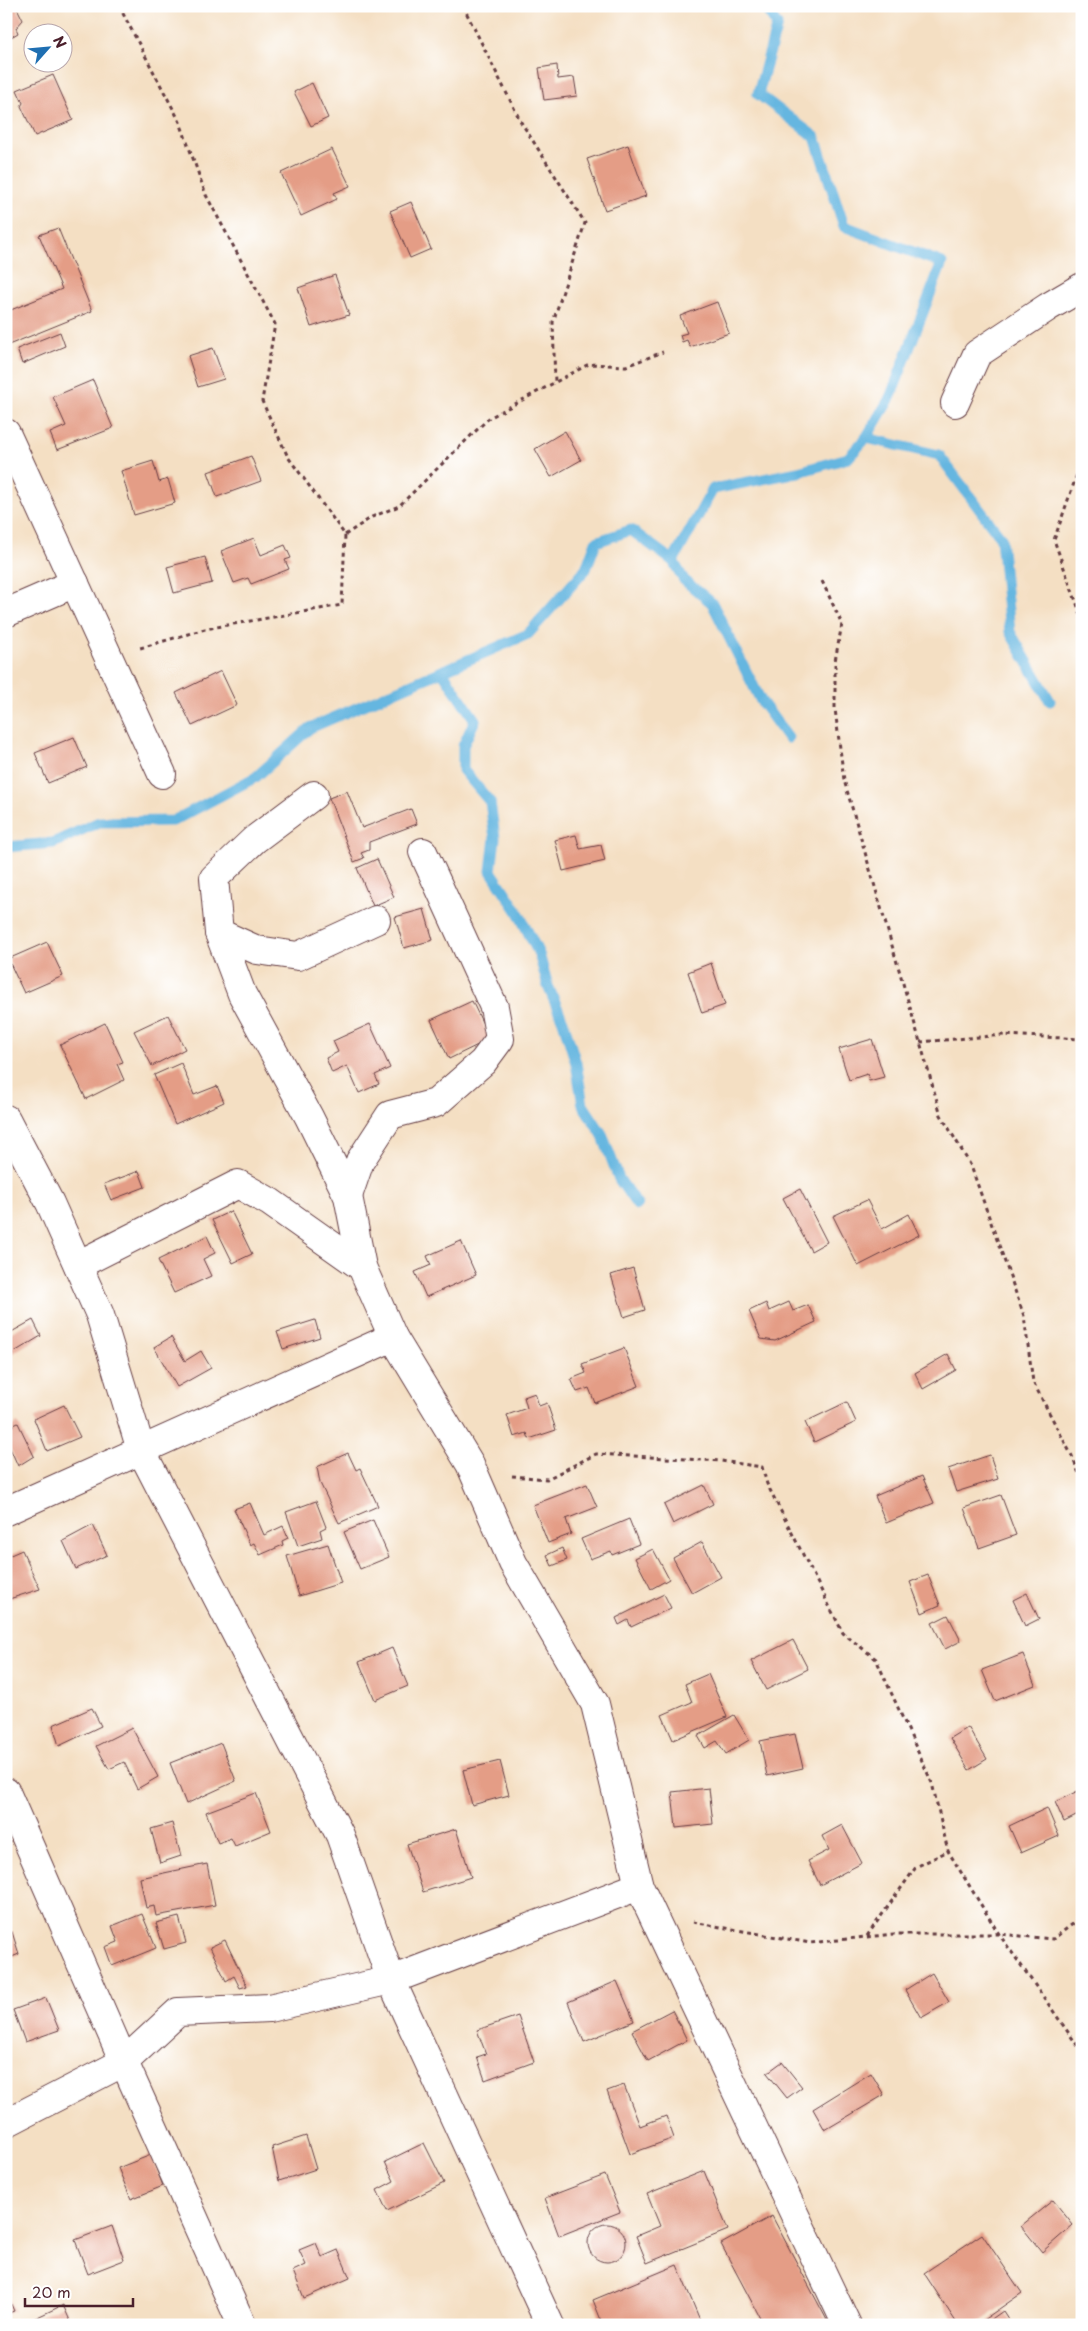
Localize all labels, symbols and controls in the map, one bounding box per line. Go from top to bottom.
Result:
north arrow [22,22,72,72]
text: N [48,32,72,52]
scale bar [25,2276,132,2308]
text: 20 m [32,2280,71,2303]

